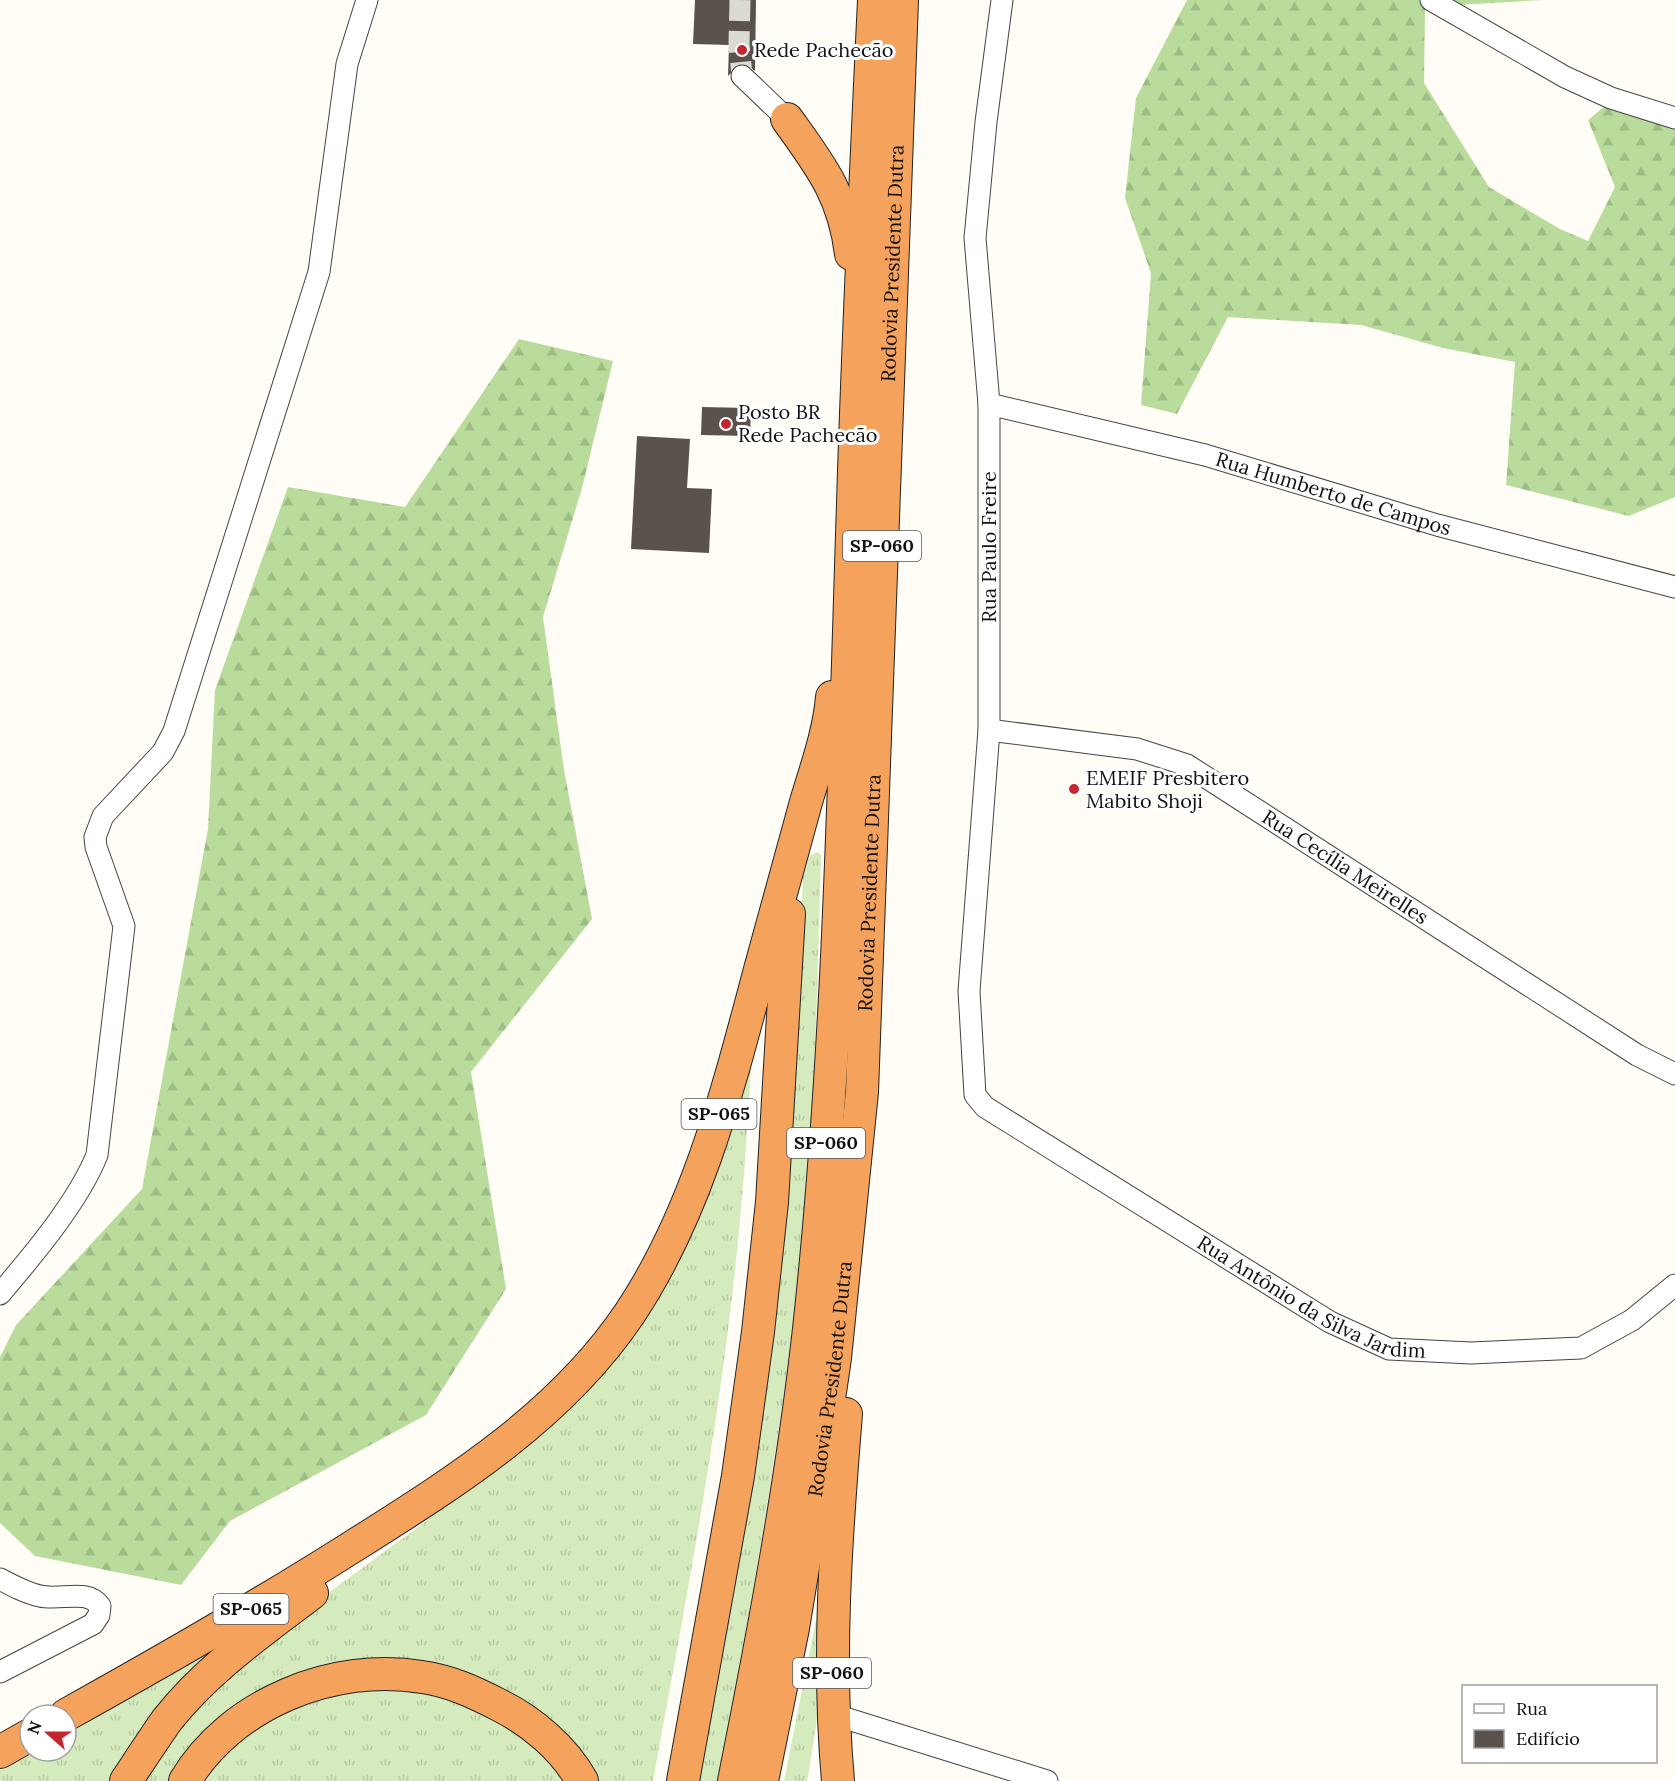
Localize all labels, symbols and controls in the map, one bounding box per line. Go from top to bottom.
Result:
place label: Rede Pachecão [754,37,894,62]
marker: Rede Pachecão [735,43,749,57]
street label: Rodovia Presidente Dutra [875,144,909,382]
place label: Posto BR Rede Pachecão [738,399,878,447]
marker: Posto BR Rede Pachecão [719,417,733,431]
street label: Rua Humberto de Campos [1213,446,1454,540]
street label: Rua Paulo Freire [976,471,1001,623]
road number: SP-060 [843,531,921,561]
place label: EMEIF Presbitero Mabito Shoji [1086,765,1249,813]
street label: Rodovia Presidente Dutra [852,774,886,1012]
marker: EMEIF Presbitero Mabito Shoji [1067,782,1081,796]
street label: Rua Cecília Meirelles [1258,804,1433,929]
road number: SP-065 [682,1099,756,1129]
road number: SP-060 [787,1128,865,1158]
street label: Rua Antônio da Silva Jardim [1193,1230,1426,1363]
street label: Rodovia Presidente Dutra [802,1260,857,1498]
road number: SP-065 [214,1594,288,1624]
road number: SP-060 [793,1658,871,1688]
legend [1462,1685,1657,1763]
text: Rua [1516,1697,1547,1720]
north arrow [18,1703,78,1763]
text: N [22,1718,46,1737]
text: Edifício [1516,1727,1580,1750]

